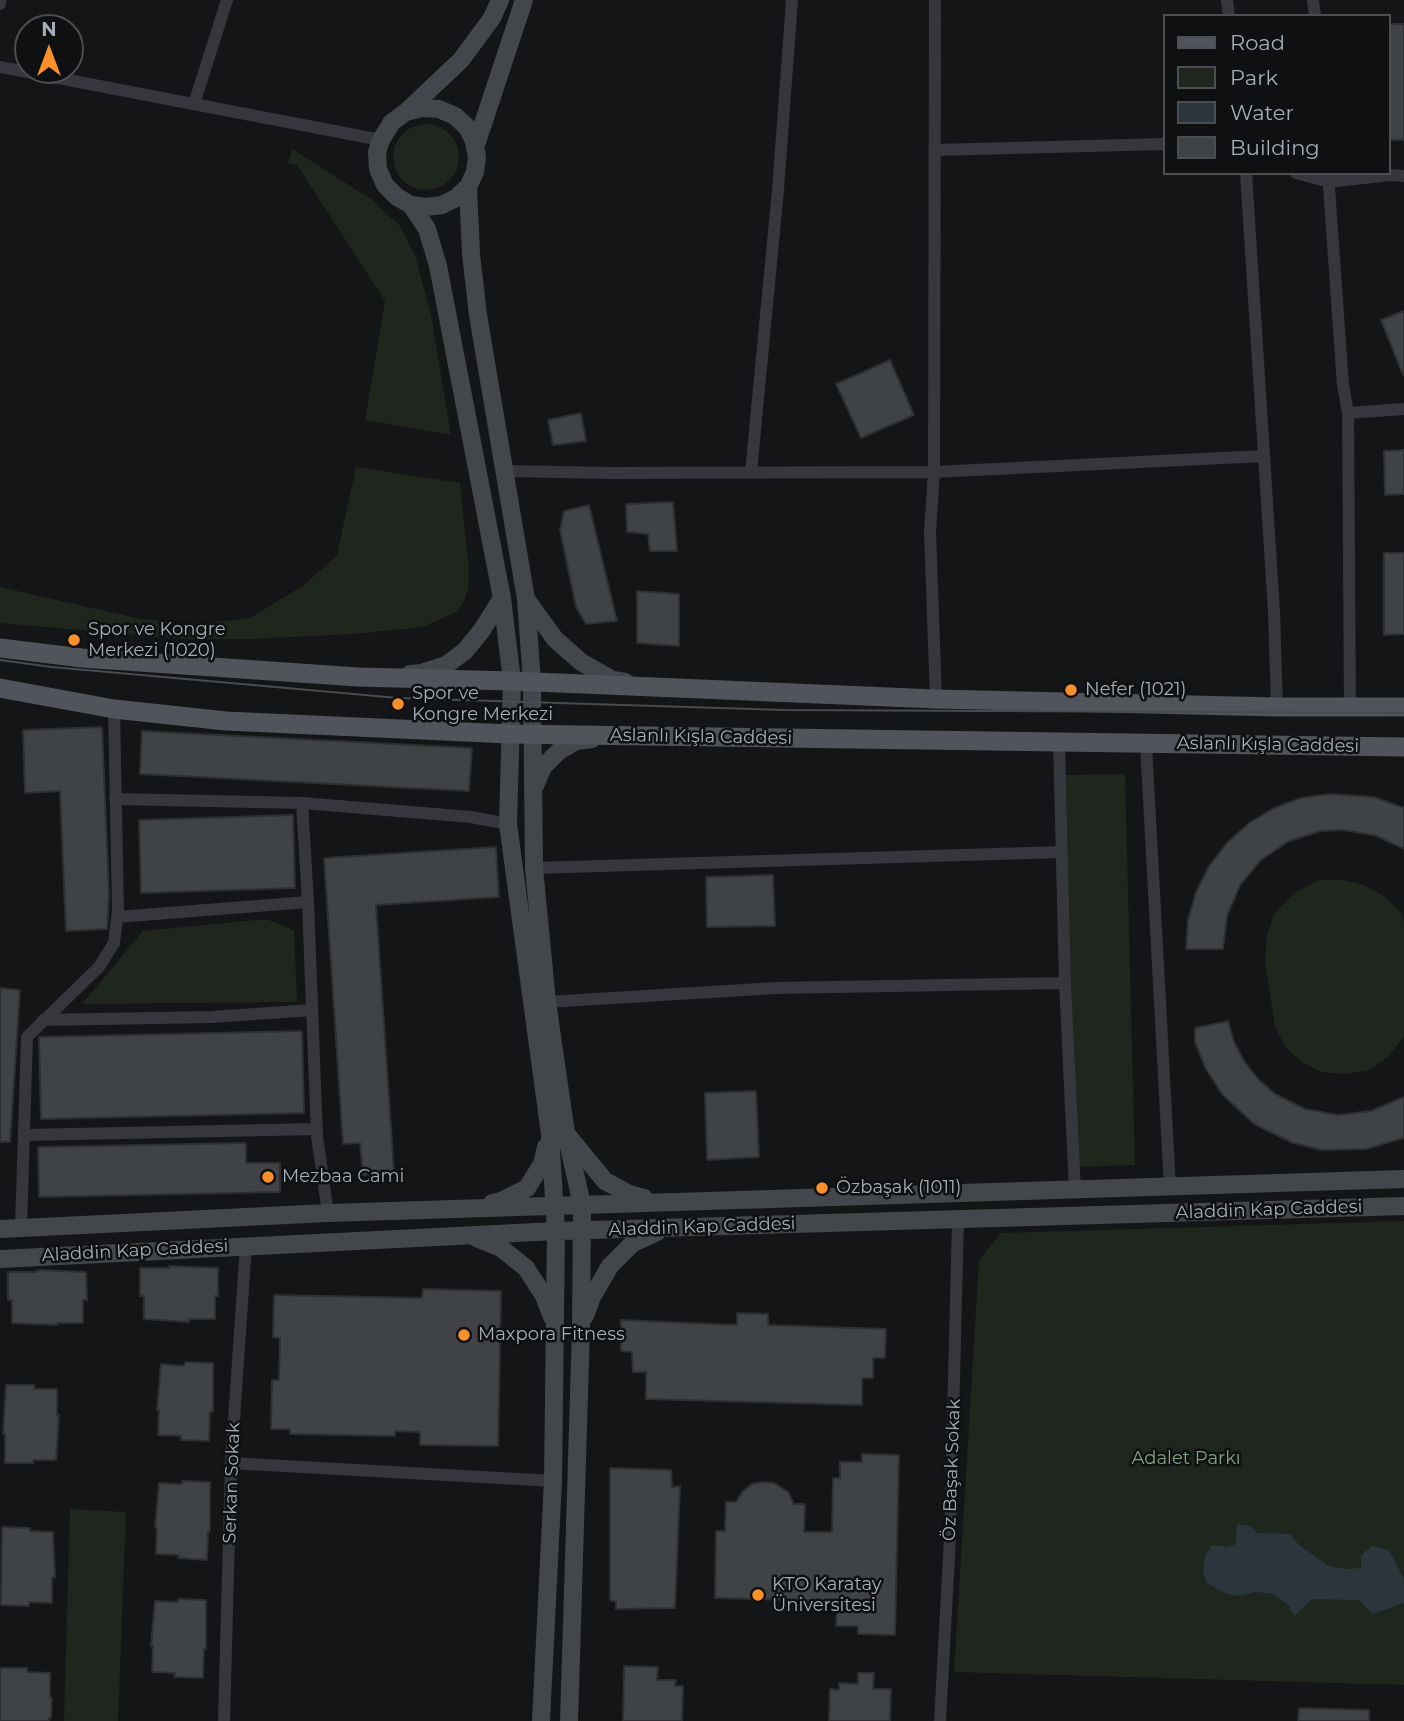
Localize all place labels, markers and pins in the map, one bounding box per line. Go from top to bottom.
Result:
place label: Spor ve Kongre Merkezi (1020) [88,619,226,662]
marker: Spor ve Kongre Merkezi (1020) [66,632,82,648]
place label: Nefer (1021) [1085,679,1186,701]
marker: Nefer (1021) [1063,682,1079,698]
place label: Spor ve Kongre Merkezi [412,683,553,726]
marker: Spor ve Kongre Merkezi [390,696,406,712]
place label: Mezbaa Cami [282,1166,404,1188]
marker: Mezbaa Cami [260,1169,276,1185]
place label: Özbaşak (1011) [836,1177,961,1199]
marker: Özbaşak (1011) [814,1180,830,1196]
place label: Maxpora Fitness [478,1324,625,1346]
marker: Maxpora Fitness [456,1327,472,1343]
place label: KTO Karatay Üniversitesi [772,1574,881,1616]
marker: KTO Karatay Üniversitesi [750,1587,766,1603]

